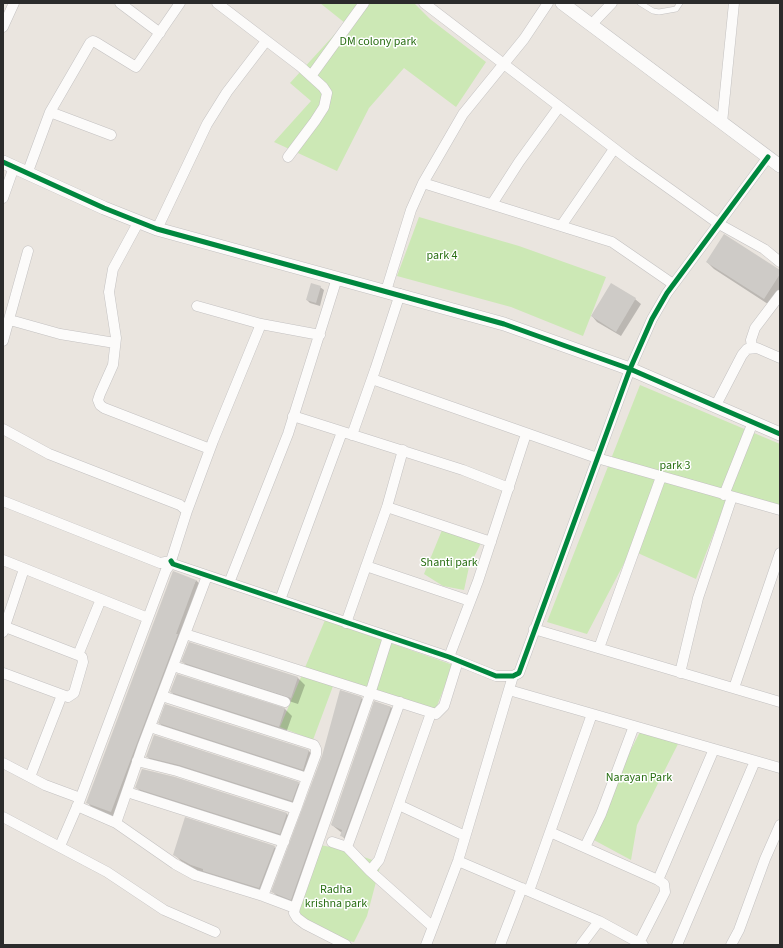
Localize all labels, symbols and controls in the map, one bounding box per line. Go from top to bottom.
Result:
park label: DM colony park [339,35,417,49]
park label: park 4 [426,249,458,263]
park label: park 3 [659,459,691,473]
park label: Shanti park [420,556,478,570]
park label: Narayan Park [606,771,672,785]
park label: Radha krishna park [305,883,367,911]

